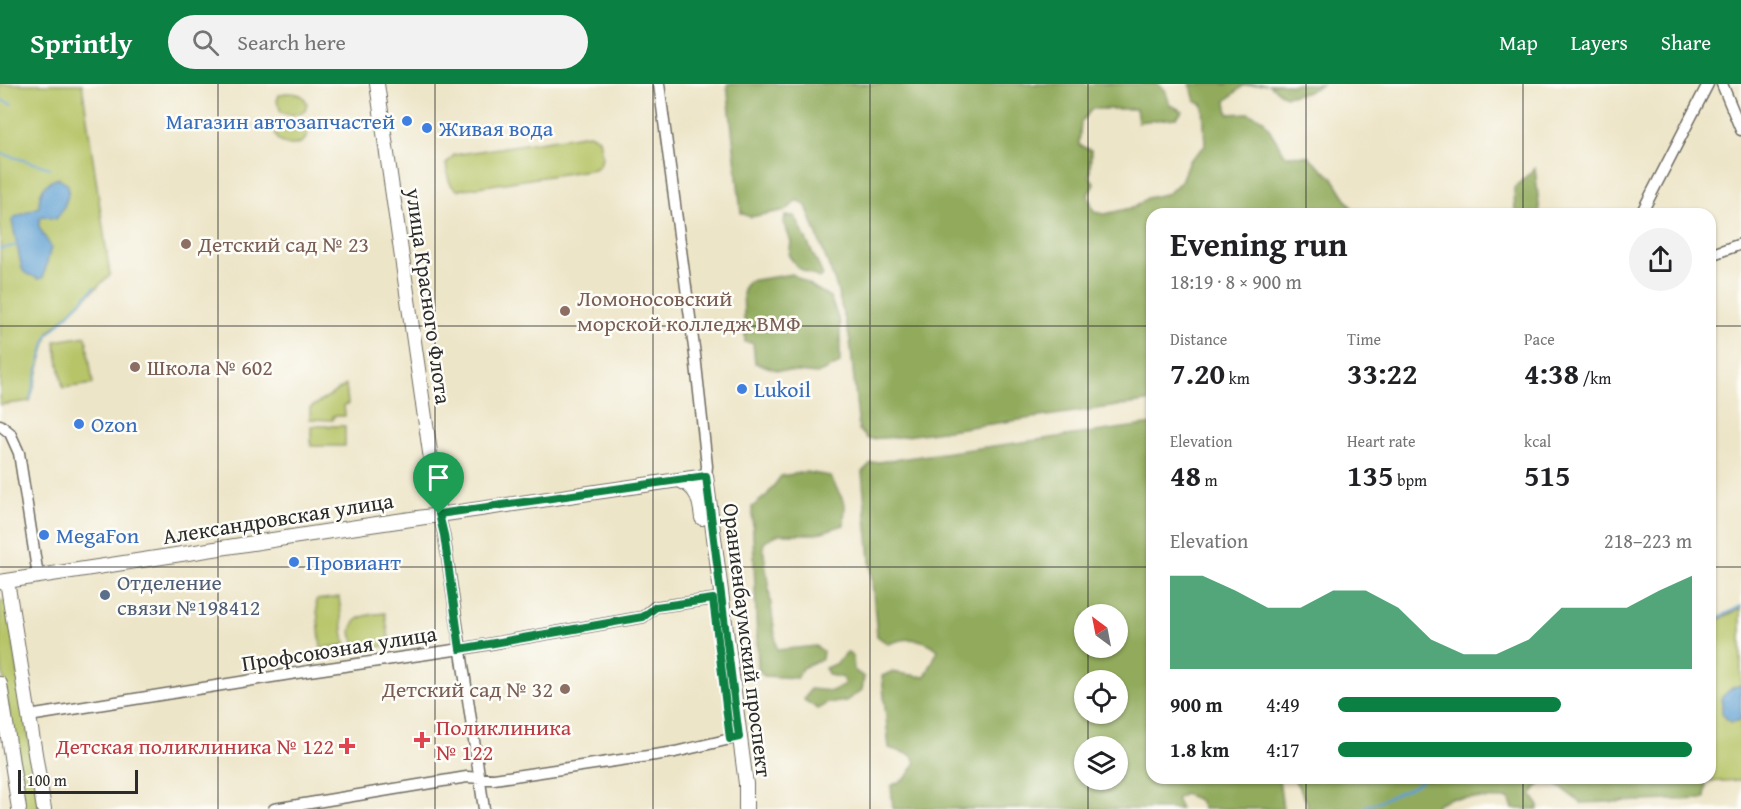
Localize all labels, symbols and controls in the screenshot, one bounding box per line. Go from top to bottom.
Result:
search box [168,15,588,69]
text: Sprintly [30,22,132,63]
icon: search [189,26,222,59]
text: Search here [237,26,346,58]
text: Map [1499,27,1538,58]
text: Layers [1571,27,1628,58]
text: Share [1661,27,1711,58]
place label: Магазин автозапчастей [166,105,395,137]
place label: Живая вода [438,112,554,144]
marker: Магазин автозапчастей [400,114,414,128]
marker: Живая вода [420,121,434,135]
street label: улица Красного Флота [398,185,460,407]
text: Evening run [1170,220,1347,268]
place label: Детский сад № 23 [197,228,369,260]
button: share [1629,228,1692,291]
marker: Детский сад № 23 [179,237,193,251]
text: 18:19 · 8 × 900 m [1170,267,1302,296]
place label: Ломоносовский морской колледж ВМФ [577,282,800,339]
marker: Ломоносовский морской колледж ВМФ [558,304,572,318]
text: Distance [1170,327,1227,351]
text: Time [1347,327,1381,351]
text: Pace [1524,327,1555,351]
place label: Школа № 602 [147,351,273,383]
text: 7.20 [1170,351,1225,395]
text: 33:22 [1347,351,1418,395]
text: 4:38 [1524,351,1579,395]
marker: Школа № 602 [128,360,142,374]
text: km [1225,366,1250,390]
text: /km [1579,366,1611,390]
place label: Lukoil [754,373,811,405]
marker: Lukoil [735,382,749,396]
place label: Ozon [91,408,138,440]
marker: Ozon [72,417,86,431]
text: Elevation [1170,429,1233,453]
text: Heart rate [1347,429,1416,453]
text: kcal [1524,429,1551,453]
pin [413,452,464,514]
text: 48 [1170,453,1201,497]
text: 135 [1347,453,1394,497]
text: 515 [1524,453,1571,497]
icon: arrive [422,461,455,494]
text: m [1201,468,1218,492]
text: bpm [1394,468,1427,492]
street label: Александровская улица [160,484,396,552]
street label: Ораниенбаумский проспект [715,501,781,779]
place label: MegaFon [56,519,140,551]
text: Elevation [1170,526,1248,555]
text: 218–223 m [1604,526,1692,555]
marker: MegaFon [37,528,51,542]
place label: Провиант [306,546,401,578]
marker: Провиант [287,555,301,569]
place label: Отделение связи №198412 [117,566,260,623]
marker: Отделение связи №198412 [98,588,112,602]
north arrow [1074,604,1128,658]
map controls [1074,604,1128,790]
street label: Профсоюзная улица [239,617,439,679]
button: locate [1074,670,1128,724]
place label: Детский сад № 32 [381,673,553,705]
marker: Детский сад № 32 [558,682,572,696]
text: 900 m [1170,690,1223,719]
text: 4:49 [1266,690,1300,719]
place label: Поликлиника № 122 [436,711,572,768]
place label: Детская поликлиника № 122 [55,730,334,762]
marker: Поликлиника № 122 [413,731,431,749]
text: 1.8 km [1170,735,1229,764]
text: 4:17 [1266,735,1300,764]
button: layers [1074,736,1128,790]
marker: Детская поликлиника № 122 [338,737,356,755]
scale bar [18,767,138,794]
text: 100 m [27,768,67,792]

